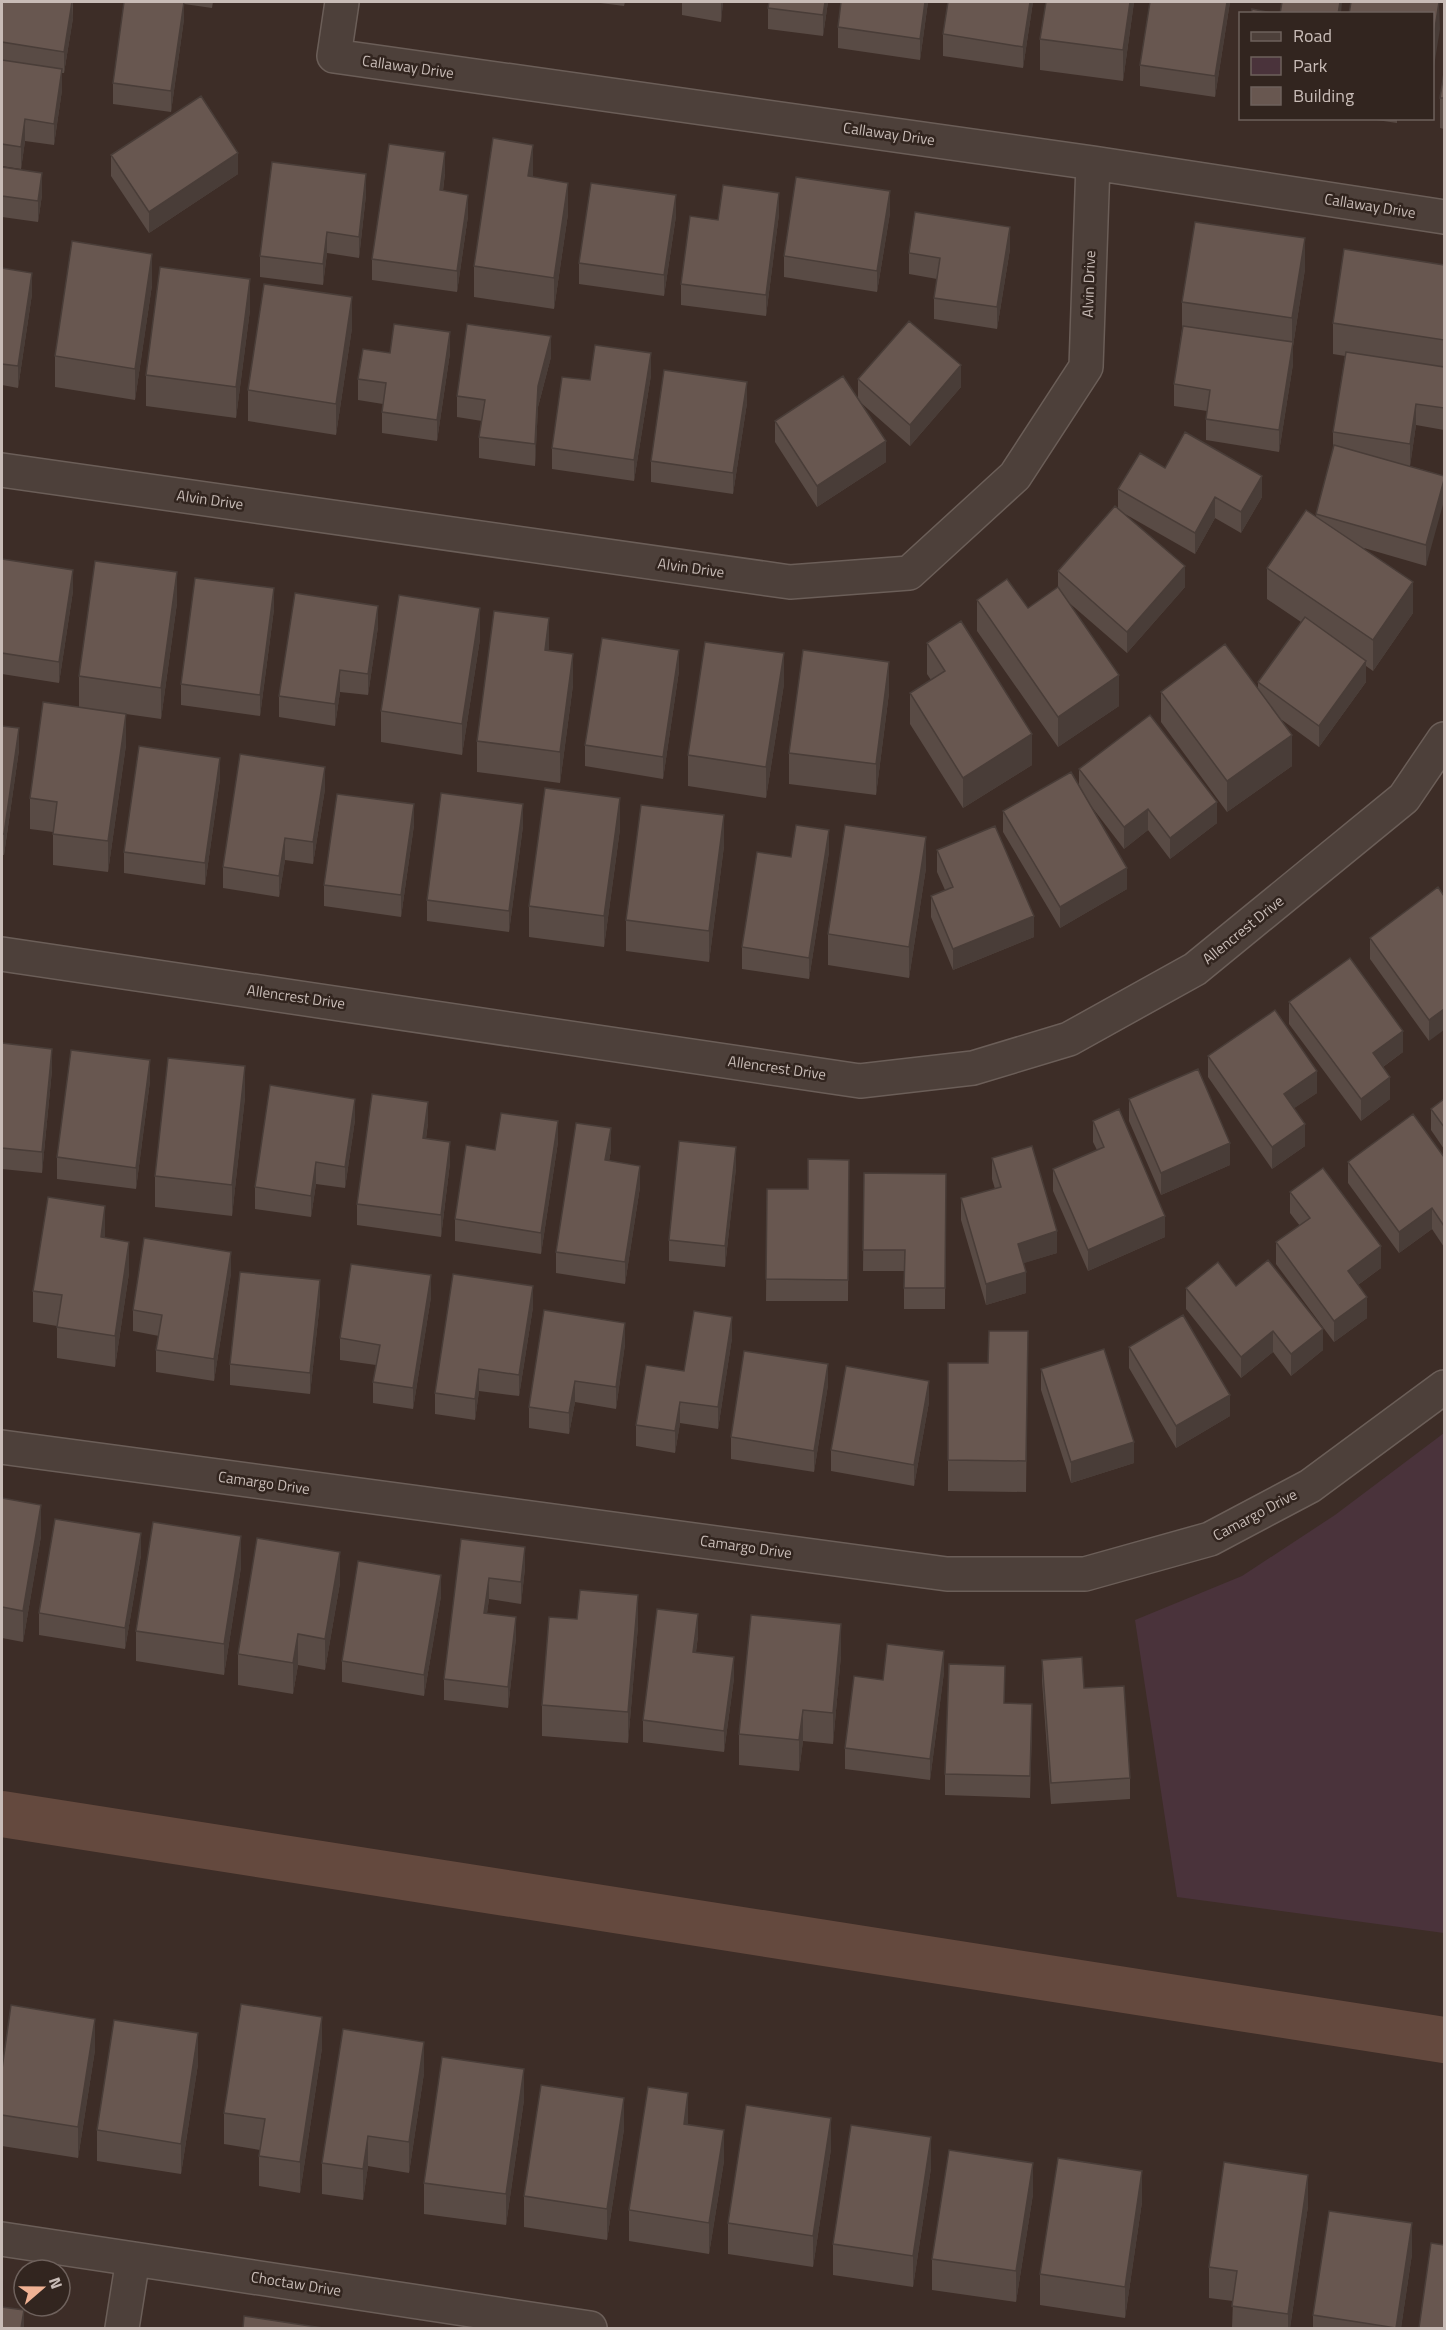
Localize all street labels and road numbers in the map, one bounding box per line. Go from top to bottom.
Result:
street label: Callaway Drive [361,49,455,84]
street label: Callaway Drive [842,116,936,151]
street label: Callaway Drive [1323,187,1417,224]
street label: Alvin Drive [1076,250,1101,318]
street label: Alvin Drive [175,483,245,516]
street label: Alvin Drive [656,551,726,584]
street label: Allencrest Drive [1197,890,1288,970]
street label: Allencrest Drive [245,978,347,1015]
street label: Allencrest Drive [726,1049,828,1086]
street label: Camargo Drive [217,1465,312,1500]
street label: Camargo Drive [1209,1483,1301,1546]
street label: Camargo Drive [699,1529,794,1564]
street label: Choctaw Drive [249,2265,343,2302]

